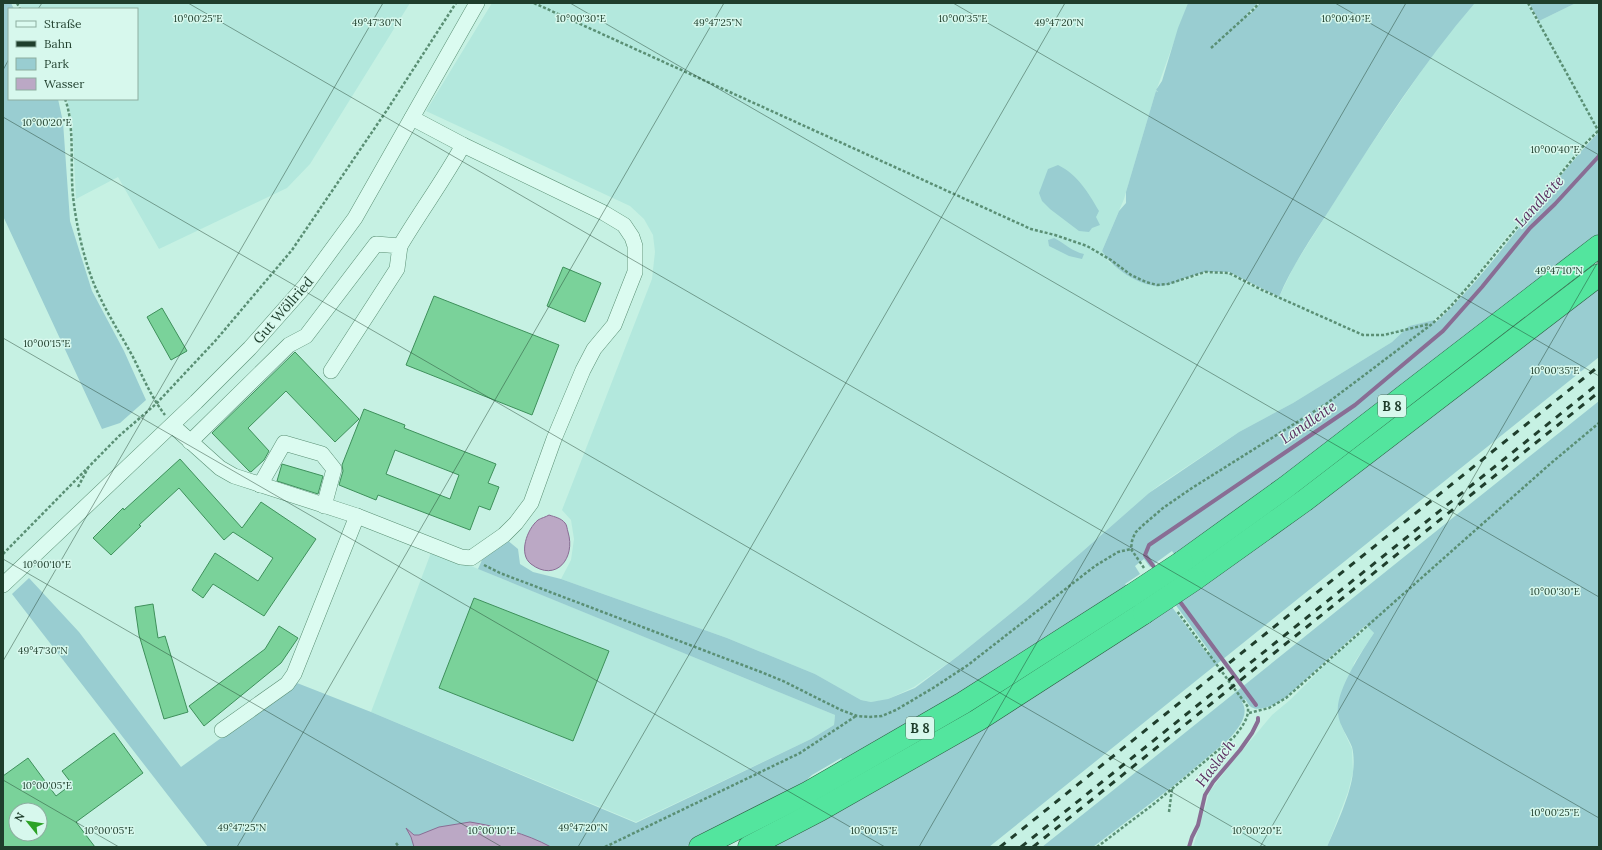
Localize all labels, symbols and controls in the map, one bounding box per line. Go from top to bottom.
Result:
legend [8,8,138,100]
text: 10°00'25"E [174,12,222,25]
text: 10°00'30"E [556,12,606,25]
text: 10°00'35"E [938,12,988,25]
text: 10°00'40"E [1321,12,1371,25]
text: Straße [44,16,82,31]
text: 49°47'30"N [352,16,402,29]
text: 49°47'25"N [694,16,743,29]
text: 49°47'20"N [1034,16,1084,29]
text: Bahn [44,36,72,51]
text: Park [44,56,70,71]
text: Wasser [44,76,85,91]
text: 10°00'20"E [22,116,72,129]
text: 10°00'40"E [1530,143,1580,156]
water label: Landleite [1510,171,1568,231]
text: 49°47'10"N [1535,264,1583,277]
street label: Gut Wöllried [249,273,317,347]
text: 10°00'15"E [23,337,71,350]
text: 10°00'35"E [1530,364,1580,377]
road number: B 8 [1378,395,1406,417]
water label: Landleite [1276,396,1340,448]
text: 10°00'10"E [23,558,71,571]
text: 10°00'30"E [1530,585,1580,598]
text: 49°47'30"N [18,644,68,657]
road number: B 8 [906,717,934,739]
water label: Haslach [1191,735,1239,790]
text: 10°00'05"E [22,779,72,792]
north arrow [8,802,48,842]
text: 10°00'25"E [1531,806,1579,819]
text: N [11,809,28,824]
text: 49°47'25"N [218,821,267,834]
text: 49°47'20"N [558,821,608,834]
text: 10°00'05"E [84,824,134,837]
text: 10°00'10"E [468,824,516,837]
text: 10°00'15"E [850,824,898,837]
text: 10°00'20"E [1232,824,1282,837]

